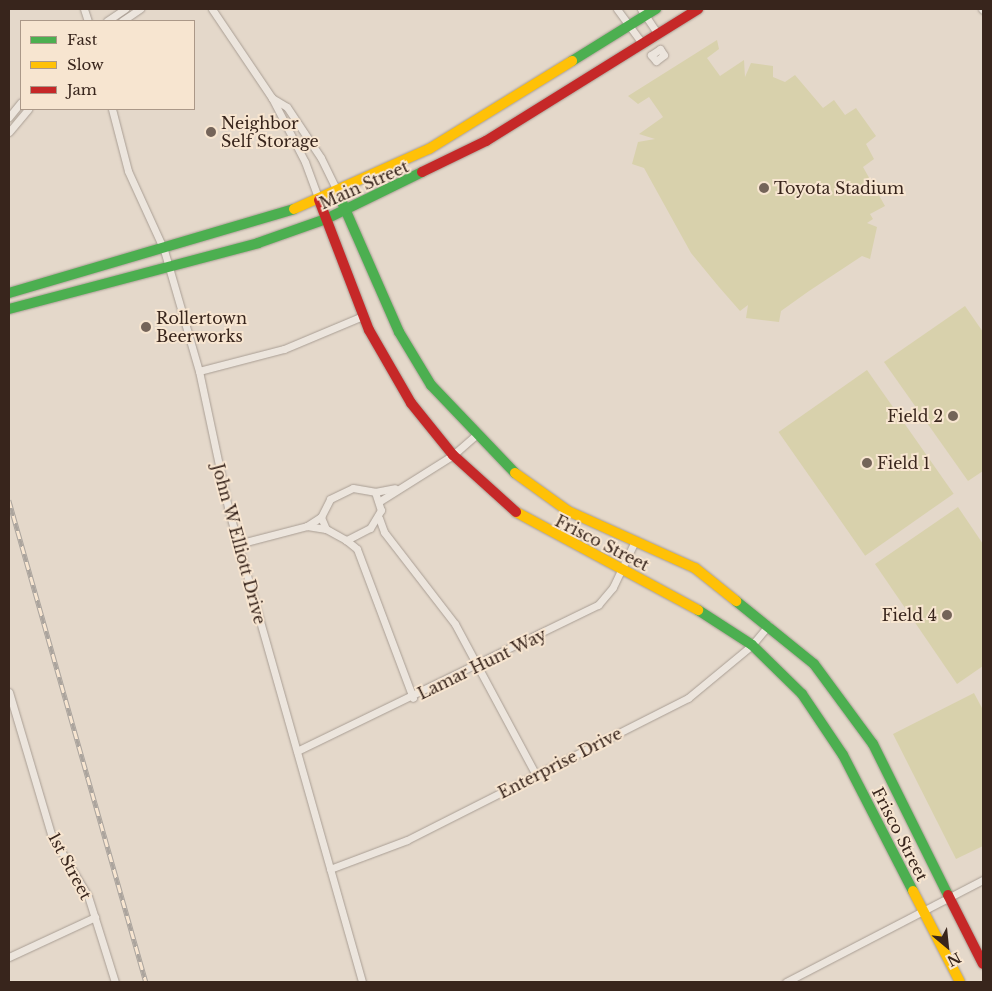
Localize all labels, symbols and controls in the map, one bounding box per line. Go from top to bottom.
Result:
legend [20,20,195,110]
text: Fast [67,30,97,49]
text: Slow [67,55,104,74]
text: Jam [67,80,97,99]
place label: Neighbor Self Storage [221,113,319,151]
marker: Neighbor Self Storage [205,126,217,138]
street label: Main Street [316,157,412,213]
place label: Toyota Stadium [774,178,904,198]
marker: Toyota Stadium [758,182,770,194]
place label: Rollertown Beerworks [156,308,247,346]
marker: Rollertown Beerworks [140,321,152,333]
place label: Field 2 [887,406,943,426]
marker: Field 2 [947,410,959,422]
place label: Field 1 [877,453,930,473]
marker: Field 1 [861,457,873,469]
street label: John W Elliott Drive [208,461,270,627]
street label: Frisco Street [552,511,652,575]
place label: Field 4 [882,605,937,625]
marker: Field 4 [941,609,953,621]
street label: Lamar Hunt Way [414,624,550,704]
street label: Enterprise Drive [495,724,625,802]
street label: Frisco Street [868,784,932,884]
street label: 1st Street [44,829,96,903]
north arrow [922,921,972,971]
text: N [944,948,964,970]

